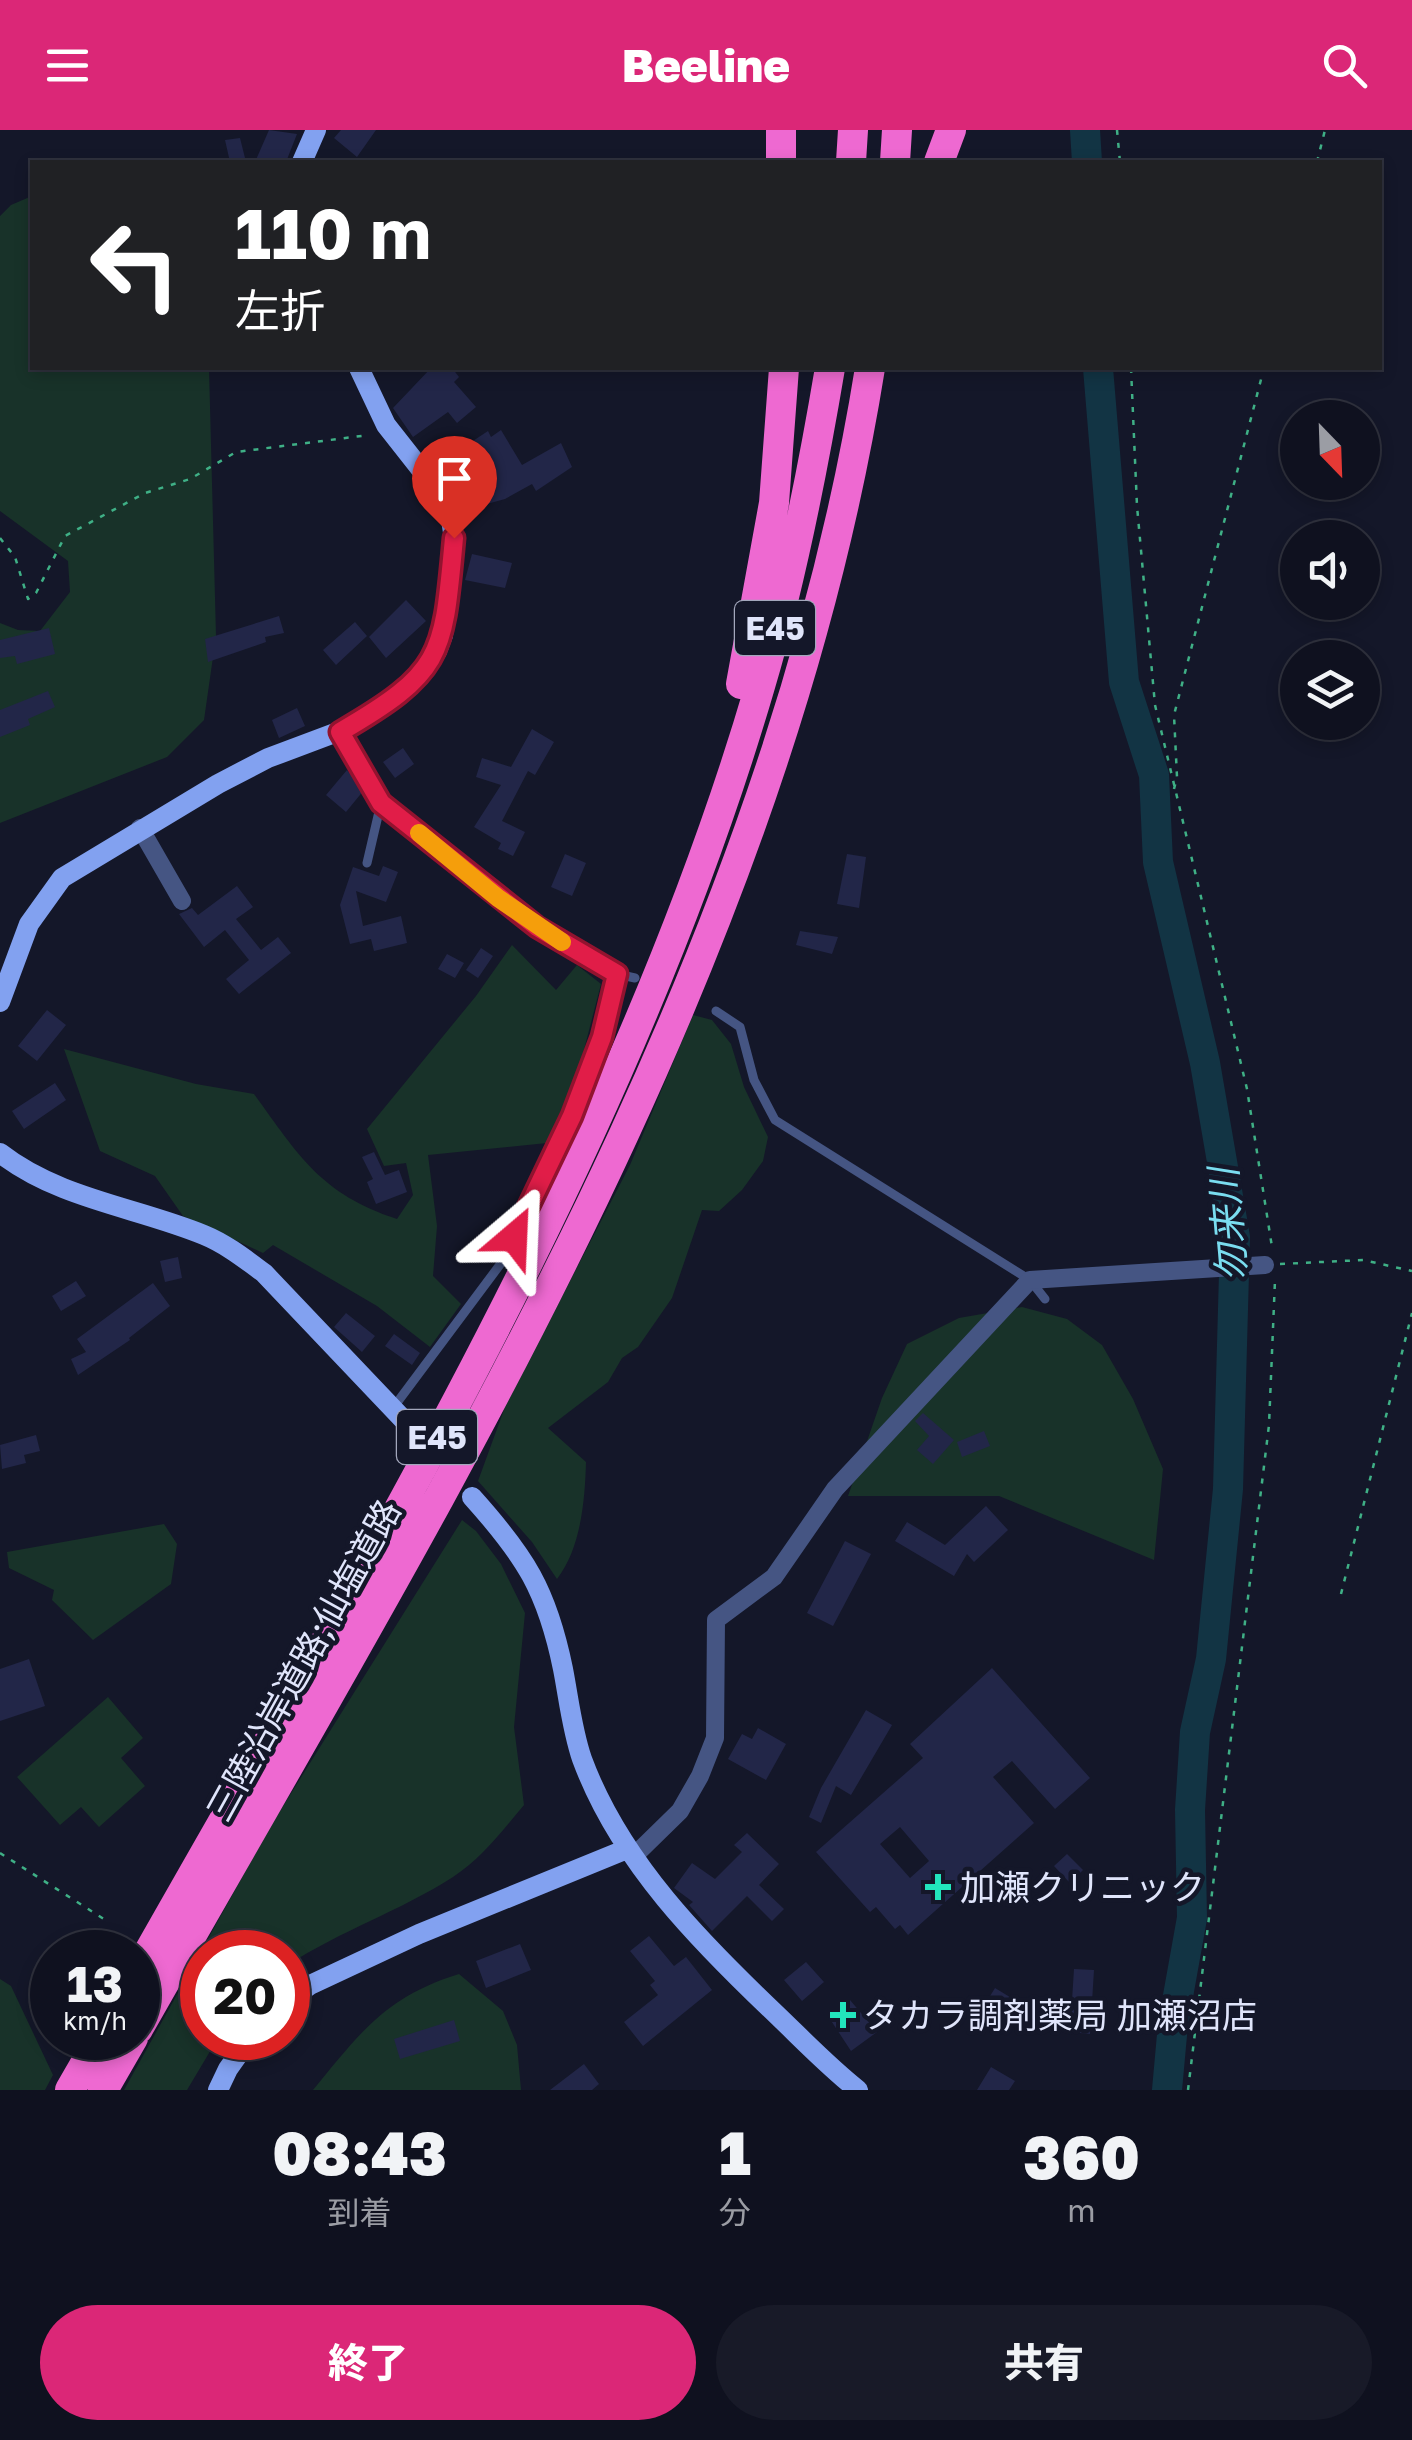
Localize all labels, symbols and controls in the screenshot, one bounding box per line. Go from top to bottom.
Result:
icon: menu [40,38,95,93]
text: Beeline [622,38,790,92]
icon: search [1317,38,1372,93]
text: 110 m [235,190,431,274]
icon: left [70,200,200,330]
text: 左折 [235,283,325,337]
north arrow [1280,400,1380,500]
map controls [1280,400,1380,740]
pin [412,436,497,539]
icon: arrive [427,451,482,506]
button: sound [1280,520,1380,620]
road number: E45 [735,601,815,655]
button: layers [1280,640,1380,740]
water label: 勿来川 [1199,1162,1254,1284]
position arrow [462,1185,566,1289]
road number: E45 [397,1410,477,1464]
street label: 三陸沿岸道路;仙塩道路 [197,1492,409,1828]
place label: 加瀬クリニック [960,1866,1205,1908]
marker: 加瀬クリニック [925,1874,951,1900]
speed limit sign: 20 [180,1930,310,2060]
text: 13 [67,1953,123,2013]
place label: タカラ調剤薬局 加瀬沼店 [863,1994,1257,2036]
marker: タカラ調剤薬局 加瀬沼店 [832,2004,854,2026]
text: km/h [63,2005,127,2036]
text: 08:43 [272,2116,447,2188]
text: 1 [719,2116,751,2188]
text: 360 [1023,2120,1140,2192]
text: m [1067,2191,1096,2229]
text: 到着 [328,2193,392,2231]
text: 分 [719,2193,751,2231]
button: 終了 [40,2305,696,2420]
button: 共有 [716,2305,1372,2420]

